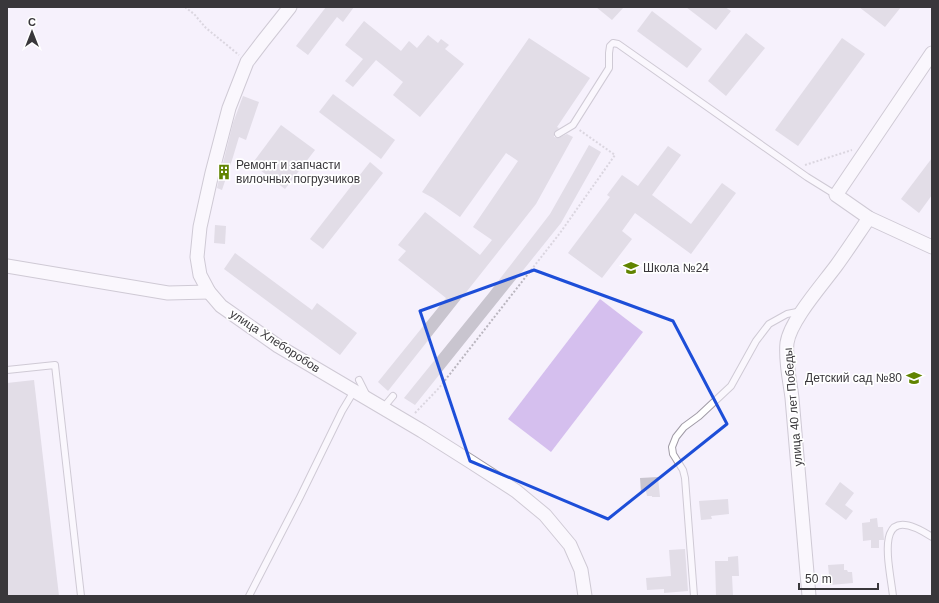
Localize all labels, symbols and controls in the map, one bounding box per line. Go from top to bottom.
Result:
north arrow [12,12,52,52]
text: С [28,16,36,28]
place label: Ремонт и запчасти вилочных погрузчиков [236,158,360,186]
building icon: Ремонт и запчасти вилочных погрузчиков [215,163,233,181]
school or university icon: Школа №24 [622,259,640,277]
place label: Школа №24 [643,261,709,275]
street label: улица Хлеборобов [227,307,323,375]
street label: улица 40 лет Победы [781,347,805,467]
school or university icon: Детский сад №80 [905,369,923,387]
place label: Детский сад №80 [805,371,902,385]
scale bar [799,565,878,591]
text: 50 m [805,572,832,586]

